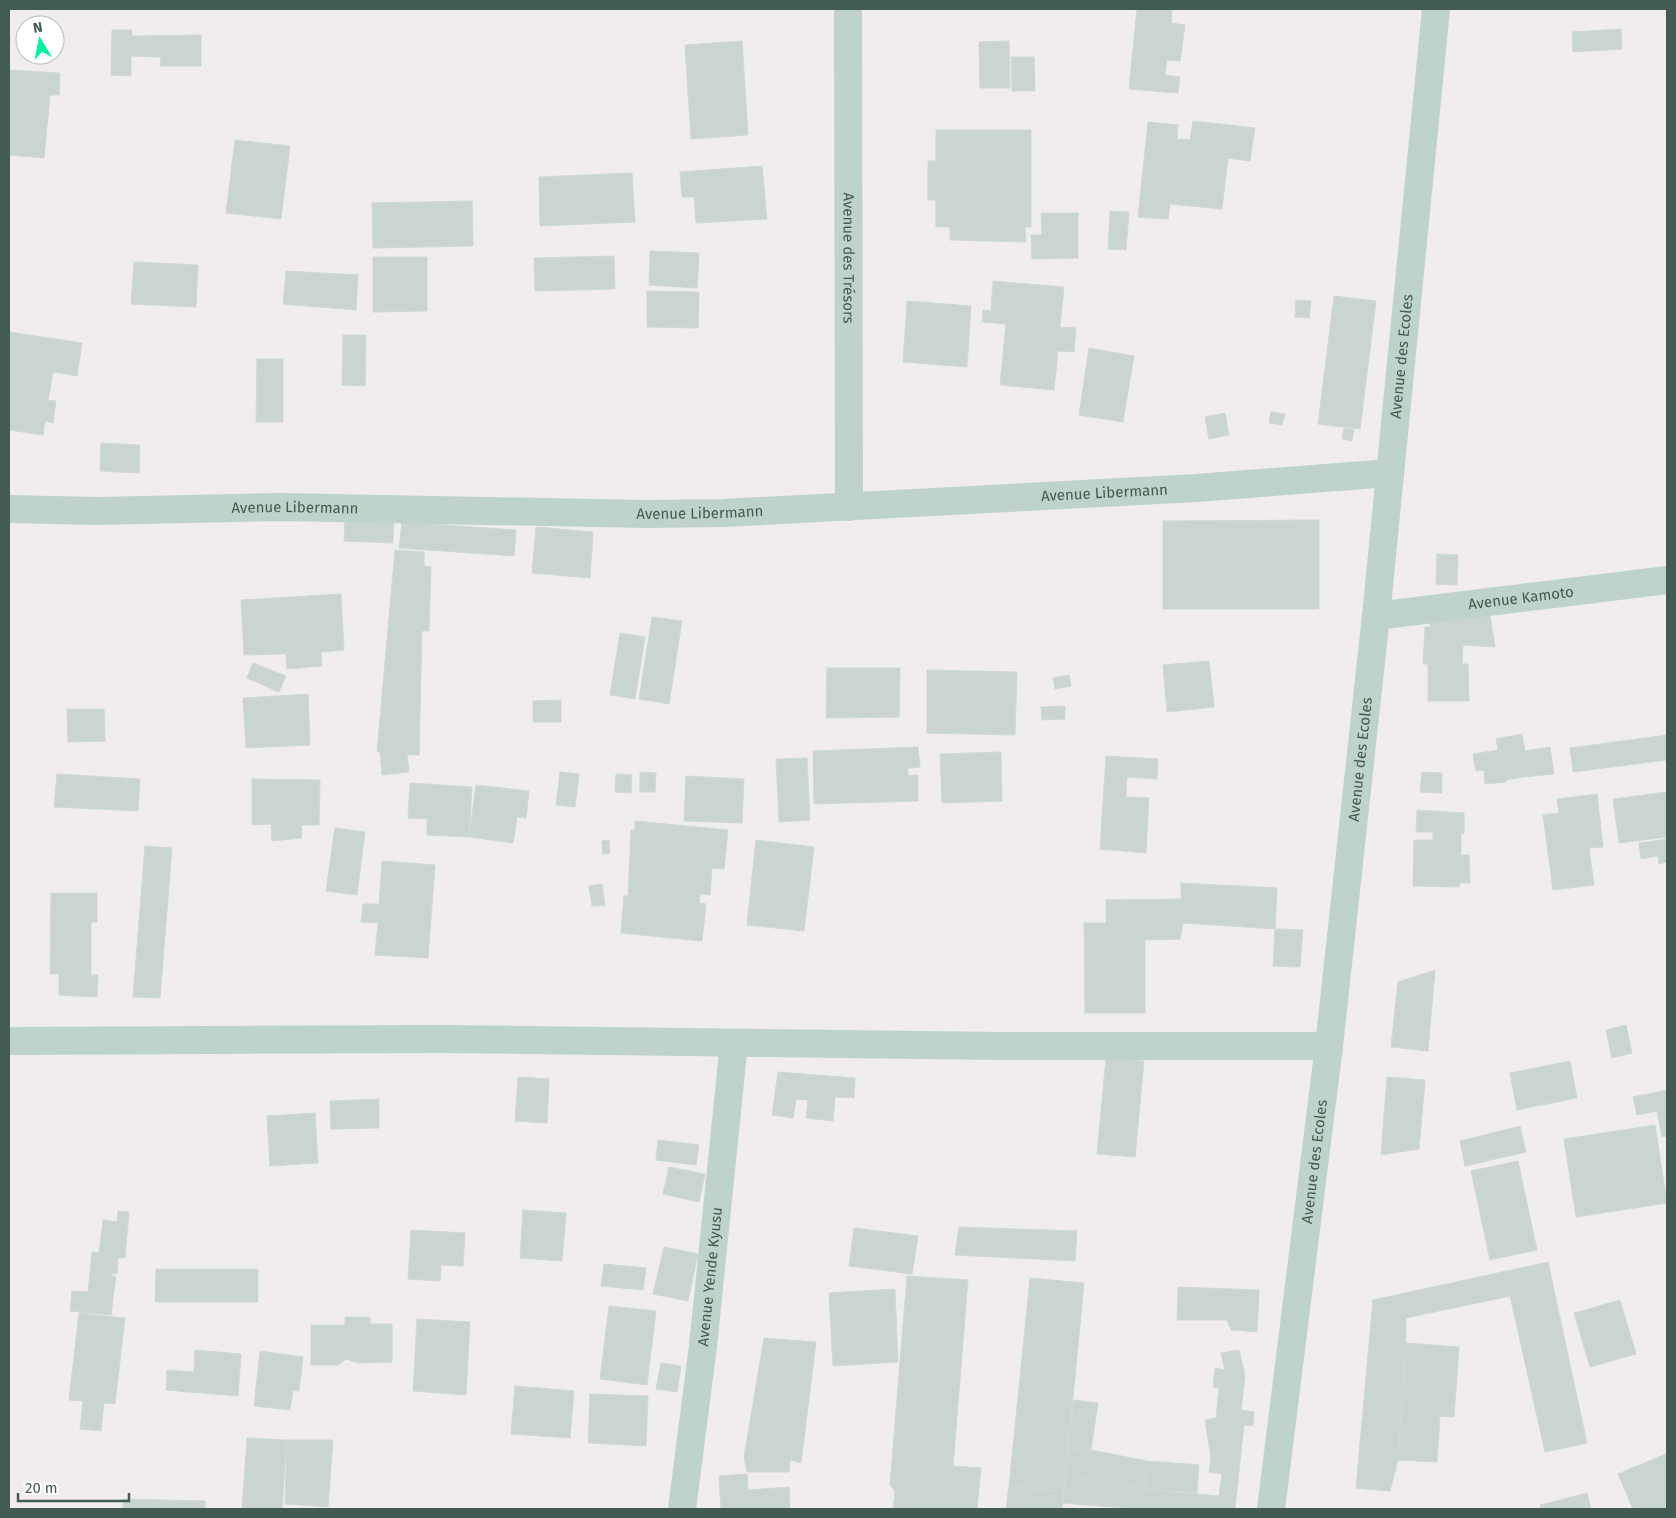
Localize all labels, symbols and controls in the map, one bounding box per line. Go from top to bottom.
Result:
north arrow [15,15,65,65]
text: N [32,19,44,37]
street label: Avenue des Trésors [839,192,858,324]
street label: Avenue des Ecoles [1387,293,1417,419]
street label: Avenue Libermann [1040,481,1168,505]
street label: Avenue Libermann [231,498,359,517]
street label: Avenue Libermann [636,502,764,523]
street label: Avenue Kamoto [1467,583,1575,614]
street label: Avenue des Ecoles [1345,696,1376,822]
street label: Avenue des Ecoles [1298,1099,1331,1225]
street label: Avenue Yende Kyusu [694,1206,726,1347]
scale bar [18,1470,129,1502]
text: 20 m [25,1479,58,1497]

